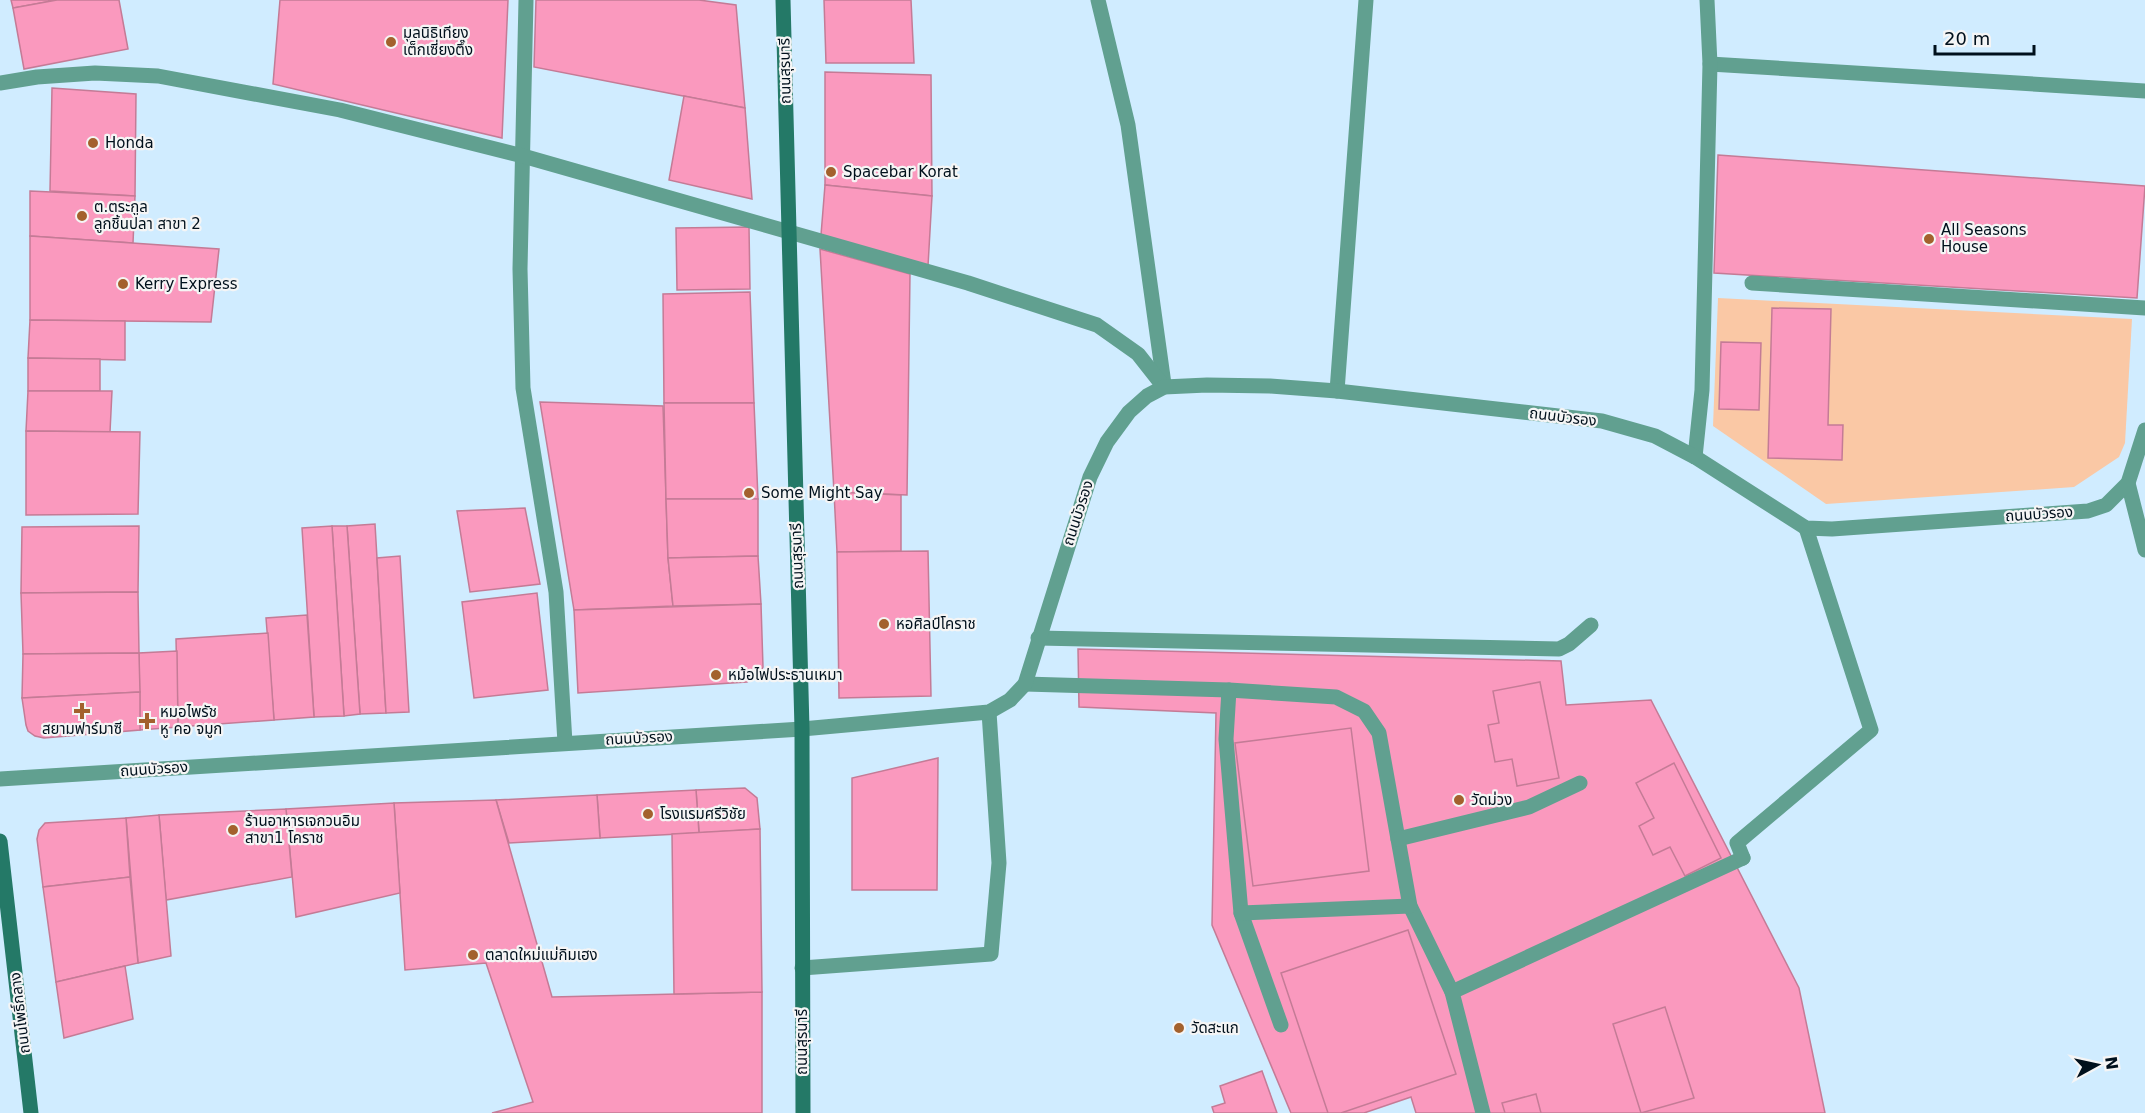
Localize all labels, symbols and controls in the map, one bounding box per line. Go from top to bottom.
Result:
scale bar [1935,18,2034,56]
place label: มูลนิธิเทียง เต็กเซี่ยงตึ๊ง [403,24,473,59]
text: 20 m [1944,28,1990,49]
marker: มูลนิธิเทียง เต็กเซี่ยงตึ๊ง [384,35,398,49]
street label: ถนนสุรนารี [775,38,795,104]
place label: Honda [105,134,154,152]
marker: Honda [86,136,100,150]
place label: Spacebar Korat [843,163,958,181]
marker: Spacebar Korat [824,165,838,179]
place label: ต.ตระกูล ลูกชิ้นปลา สาขา 2 [94,198,201,233]
marker: ต.ตระกูล ลูกชิ้นปลา สาขา 2 [75,209,89,223]
place label: All Seasons House [1941,221,2027,256]
marker: All Seasons House [1922,232,1936,246]
place label: Kerry Express [135,275,238,293]
marker: Kerry Express [116,277,130,291]
street label: ถนนบัวรอง [1528,404,1598,430]
street label: ถนนบัวรอง [1059,478,1097,548]
place label: Some Might Say [761,484,883,502]
marker: Some Might Say [742,486,756,500]
street label: ถนนบัวรอง [2005,503,2073,525]
street label: ถนนสุรนารี [787,523,807,589]
place label: หอศิลป์โคราช [896,615,976,633]
marker: หอศิลป์โคราช [877,617,891,631]
place label: หม้อไฟประธานเหมา [728,666,843,684]
marker: หม้อไฟประธานเหมา [709,668,723,682]
place label: หมอไพรัช หู คอ จมูก [160,703,222,738]
marker: สยามฟาร์มาซี [75,704,89,718]
marker: หมอไพรัช หู คอ จมูก [138,712,156,730]
place label: สยามฟาร์มาซี [42,720,122,738]
street label: ถนนบัวรอง [605,727,673,749]
street label: ถนนบัวรอง [120,758,188,780]
place label: วัดม่วง [1471,791,1512,809]
marker: วัดม่วง [1452,793,1466,807]
place label: โรงแรมศรีวิชัย [660,805,746,823]
marker: โรงแรมศรีวิชัย [641,807,655,821]
place label: ร้านอาหารเจกวนอิม สาขา1 โคราช [245,812,360,847]
marker: ร้านอาหารเจกวนอิม สาขา1 โคราช [226,823,240,837]
place label: ตลาดใหม่แม่กิมเฮง [485,946,597,964]
marker: ตลาดใหม่แม่กิมเฮง [466,948,480,962]
street label: ถนนโพธิ์กลาง [6,971,34,1055]
street label: ถนนสุรนารี [793,1009,811,1075]
place label: วัดสะแก [1191,1019,1239,1037]
marker: วัดสะแก [1172,1021,1186,1035]
north arrow [2067,1035,2127,1095]
text: N [2101,1055,2122,1071]

